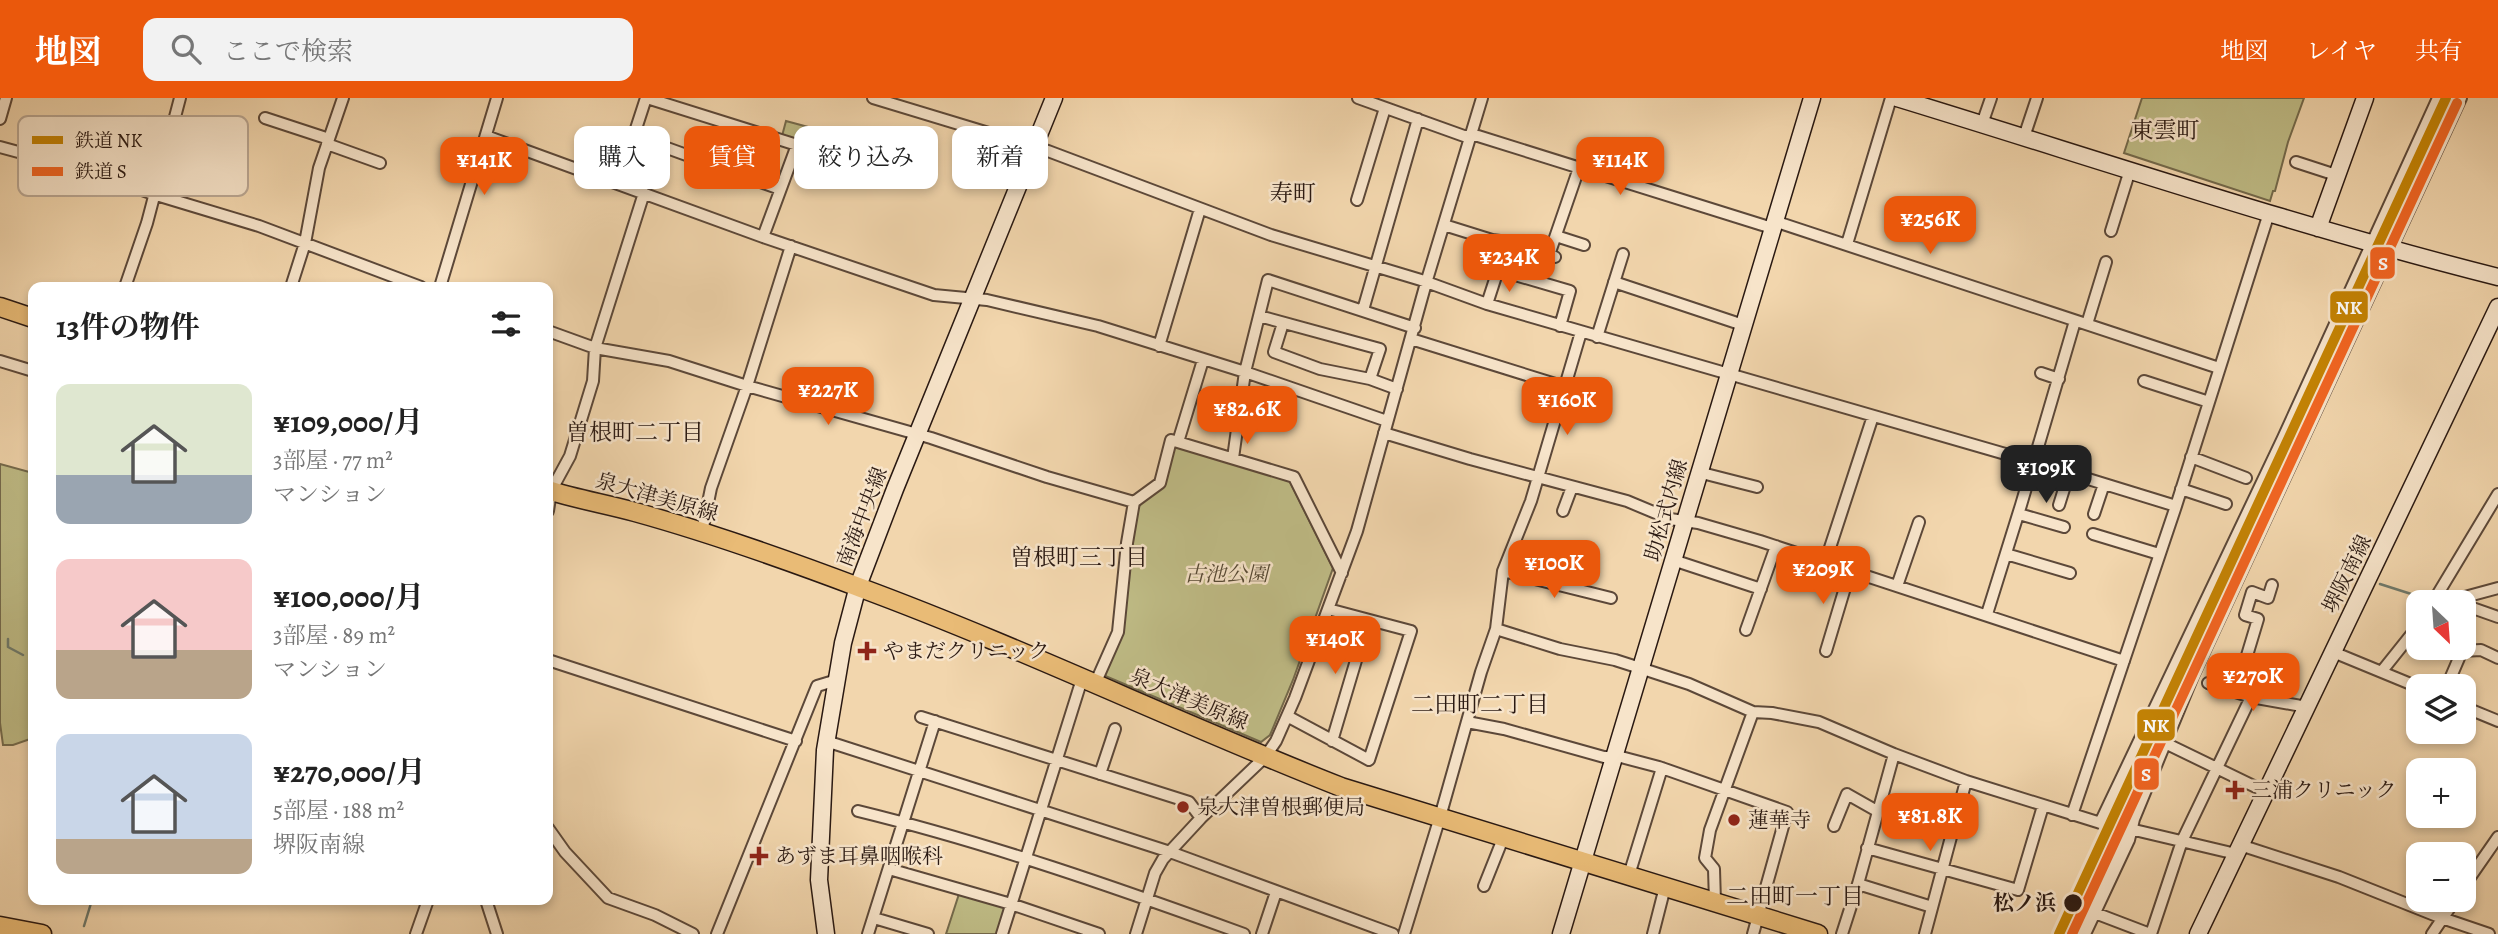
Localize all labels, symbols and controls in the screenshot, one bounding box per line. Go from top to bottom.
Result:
search box [143,18,633,81]
text: 地図 [35,29,101,74]
icon: search [167,30,205,68]
text: ここで検索 [223,34,353,69]
text: 地図 [2220,35,2268,67]
text: レイヤ [2306,35,2377,67]
text: 共有 [2415,35,2463,67]
district label: 東雲町 [2131,115,2200,146]
legend [18,116,248,196]
chip: 購入 [574,126,670,189]
chip: 賃貸 [684,126,780,189]
chip: 絞り込み [794,126,938,189]
chip: 新着 [952,126,1048,189]
text: 鉄道 NK [75,128,142,154]
pin: ¥141K [435,138,533,197]
pin: ¥114K [1571,138,1669,197]
text: ¥141K [456,144,512,175]
text: ¥114K [1592,144,1648,175]
text: 鉄道 S [75,159,127,185]
district label: 寿町 [1270,178,1316,209]
pin: ¥256K [1881,197,1979,256]
text: ¥256K [1900,203,1960,234]
pin: ¥234K [1460,234,1558,294]
text: ¥234K [1479,241,1539,272]
line badge: S [2369,246,2396,280]
text: S [2378,251,2388,277]
line badge: NK [2329,290,2369,324]
text: NK [2336,295,2363,321]
icon: filters [487,305,525,343]
text: 13件の物件 [56,307,200,347]
pin: ¥227K [779,368,877,427]
text: ¥227K [798,374,858,405]
pin: ¥160K [1518,378,1616,437]
text: ¥160K [1538,384,1596,415]
pin: ¥82.6K [1190,386,1304,446]
text: ¥82.6K [1213,393,1281,424]
text: ¥109,000/月 [273,402,423,442]
icon: home [112,412,196,496]
district label: 曽根町二丁目 [566,417,704,448]
text: 3部屋 · 77 m² [273,445,393,476]
pin: ¥109K [1997,446,2095,505]
text: ¥109K [2017,452,2075,483]
street label: 助松式内線 [1638,456,1694,564]
street label: 南海中央線 [830,463,894,571]
street label: 泉大津美原線 [593,466,721,528]
text: マンション [273,479,387,510]
street label: 堺阪南線 [2316,530,2378,618]
pin: ¥100K [1505,540,1603,600]
district label: 曽根町三丁目 [1010,542,1148,573]
pin: ¥209K [1774,546,1872,606]
text: ¥100K [1524,547,1584,578]
text: ¥209K [1792,553,1854,584]
park label: 古池公園 [1184,560,1271,588]
text: ¥100,000/月 [273,577,424,617]
icon: home [112,587,196,671]
north arrow [2406,590,2476,660]
map controls [2406,590,2476,912]
pin: ¥140K [1286,616,1384,676]
text: 3部屋 · 89 m² [273,620,395,651]
text: ¥140K [1306,623,1364,654]
place label: やまだクリニック [883,637,1050,665]
marker: やまだクリニック [857,641,877,661]
text: マンション [273,654,387,685]
pin: ¥270K [2204,654,2302,713]
text: ¥270K [2223,660,2283,691]
street label: 泉大津美原線 [1126,661,1252,737]
button: layers [2406,674,2476,744]
district label: 二田町二丁目 [1411,689,1549,720]
line badge: NK [2136,708,2176,742]
text: NK [2143,713,2170,739]
text: ¥270,000/月 [273,752,426,792]
line badge: S [2133,757,2160,791]
button: + [2406,758,2476,828]
icon: home [112,762,196,846]
text: S [2141,762,2151,788]
place label: 三浦クリニック [2251,776,2397,804]
marker: 三浦クリニック [2225,780,2245,800]
place label: 泉大津曽根郵便局 [1197,793,1365,821]
pin: ¥81.8K [1873,794,1987,853]
text: 5部屋 · 188 m² [273,795,404,826]
marker: 泉大津曽根郵便局 [1175,799,1191,815]
text: ¥81.8K [1898,800,1962,831]
place label: 蓮華寺 [1748,806,1811,834]
marker: 蓮華寺 [1726,812,1742,828]
text: 堺阪南線 [273,829,365,860]
place label: あずま耳鼻咽喉科 [775,842,943,870]
button: − [2406,842,2476,912]
marker: あずま耳鼻咽喉科 [749,846,769,866]
district label: 二田町一丁目 [1726,881,1864,912]
place label: 松ノ浜 [1993,889,2056,917]
marker: 松ノ浜 [2062,892,2084,914]

